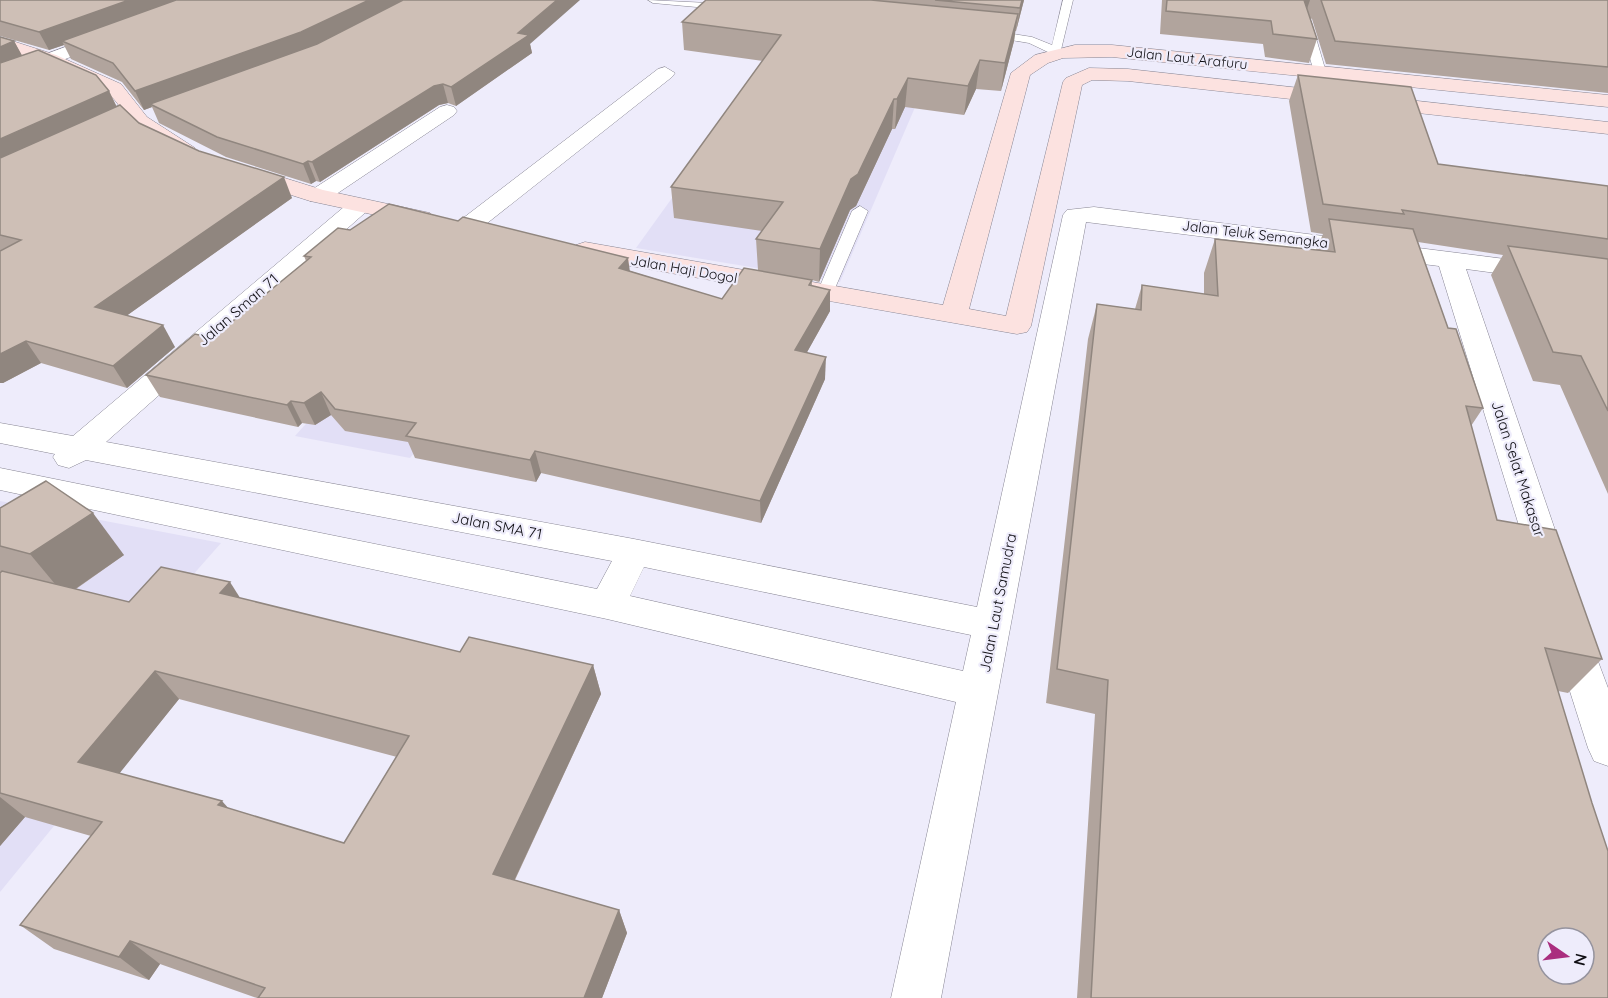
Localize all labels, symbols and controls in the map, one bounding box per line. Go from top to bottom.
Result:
street label: Jalan Laut Arafuru [1126,43,1248,73]
street label: Jalan Teluk Semangka [1181,216,1329,252]
street label: Jalan Haji Dogol [629,251,739,287]
street label: Jalan Sman 71 [193,269,282,350]
street label: Jalan Selat Makasar [1487,398,1550,540]
street label: Jalan SMA 71 [450,507,544,544]
street label: Jalan Laut Samudra [975,532,1020,674]
north arrow [1536,926,1596,986]
text: N [1569,952,1592,968]

